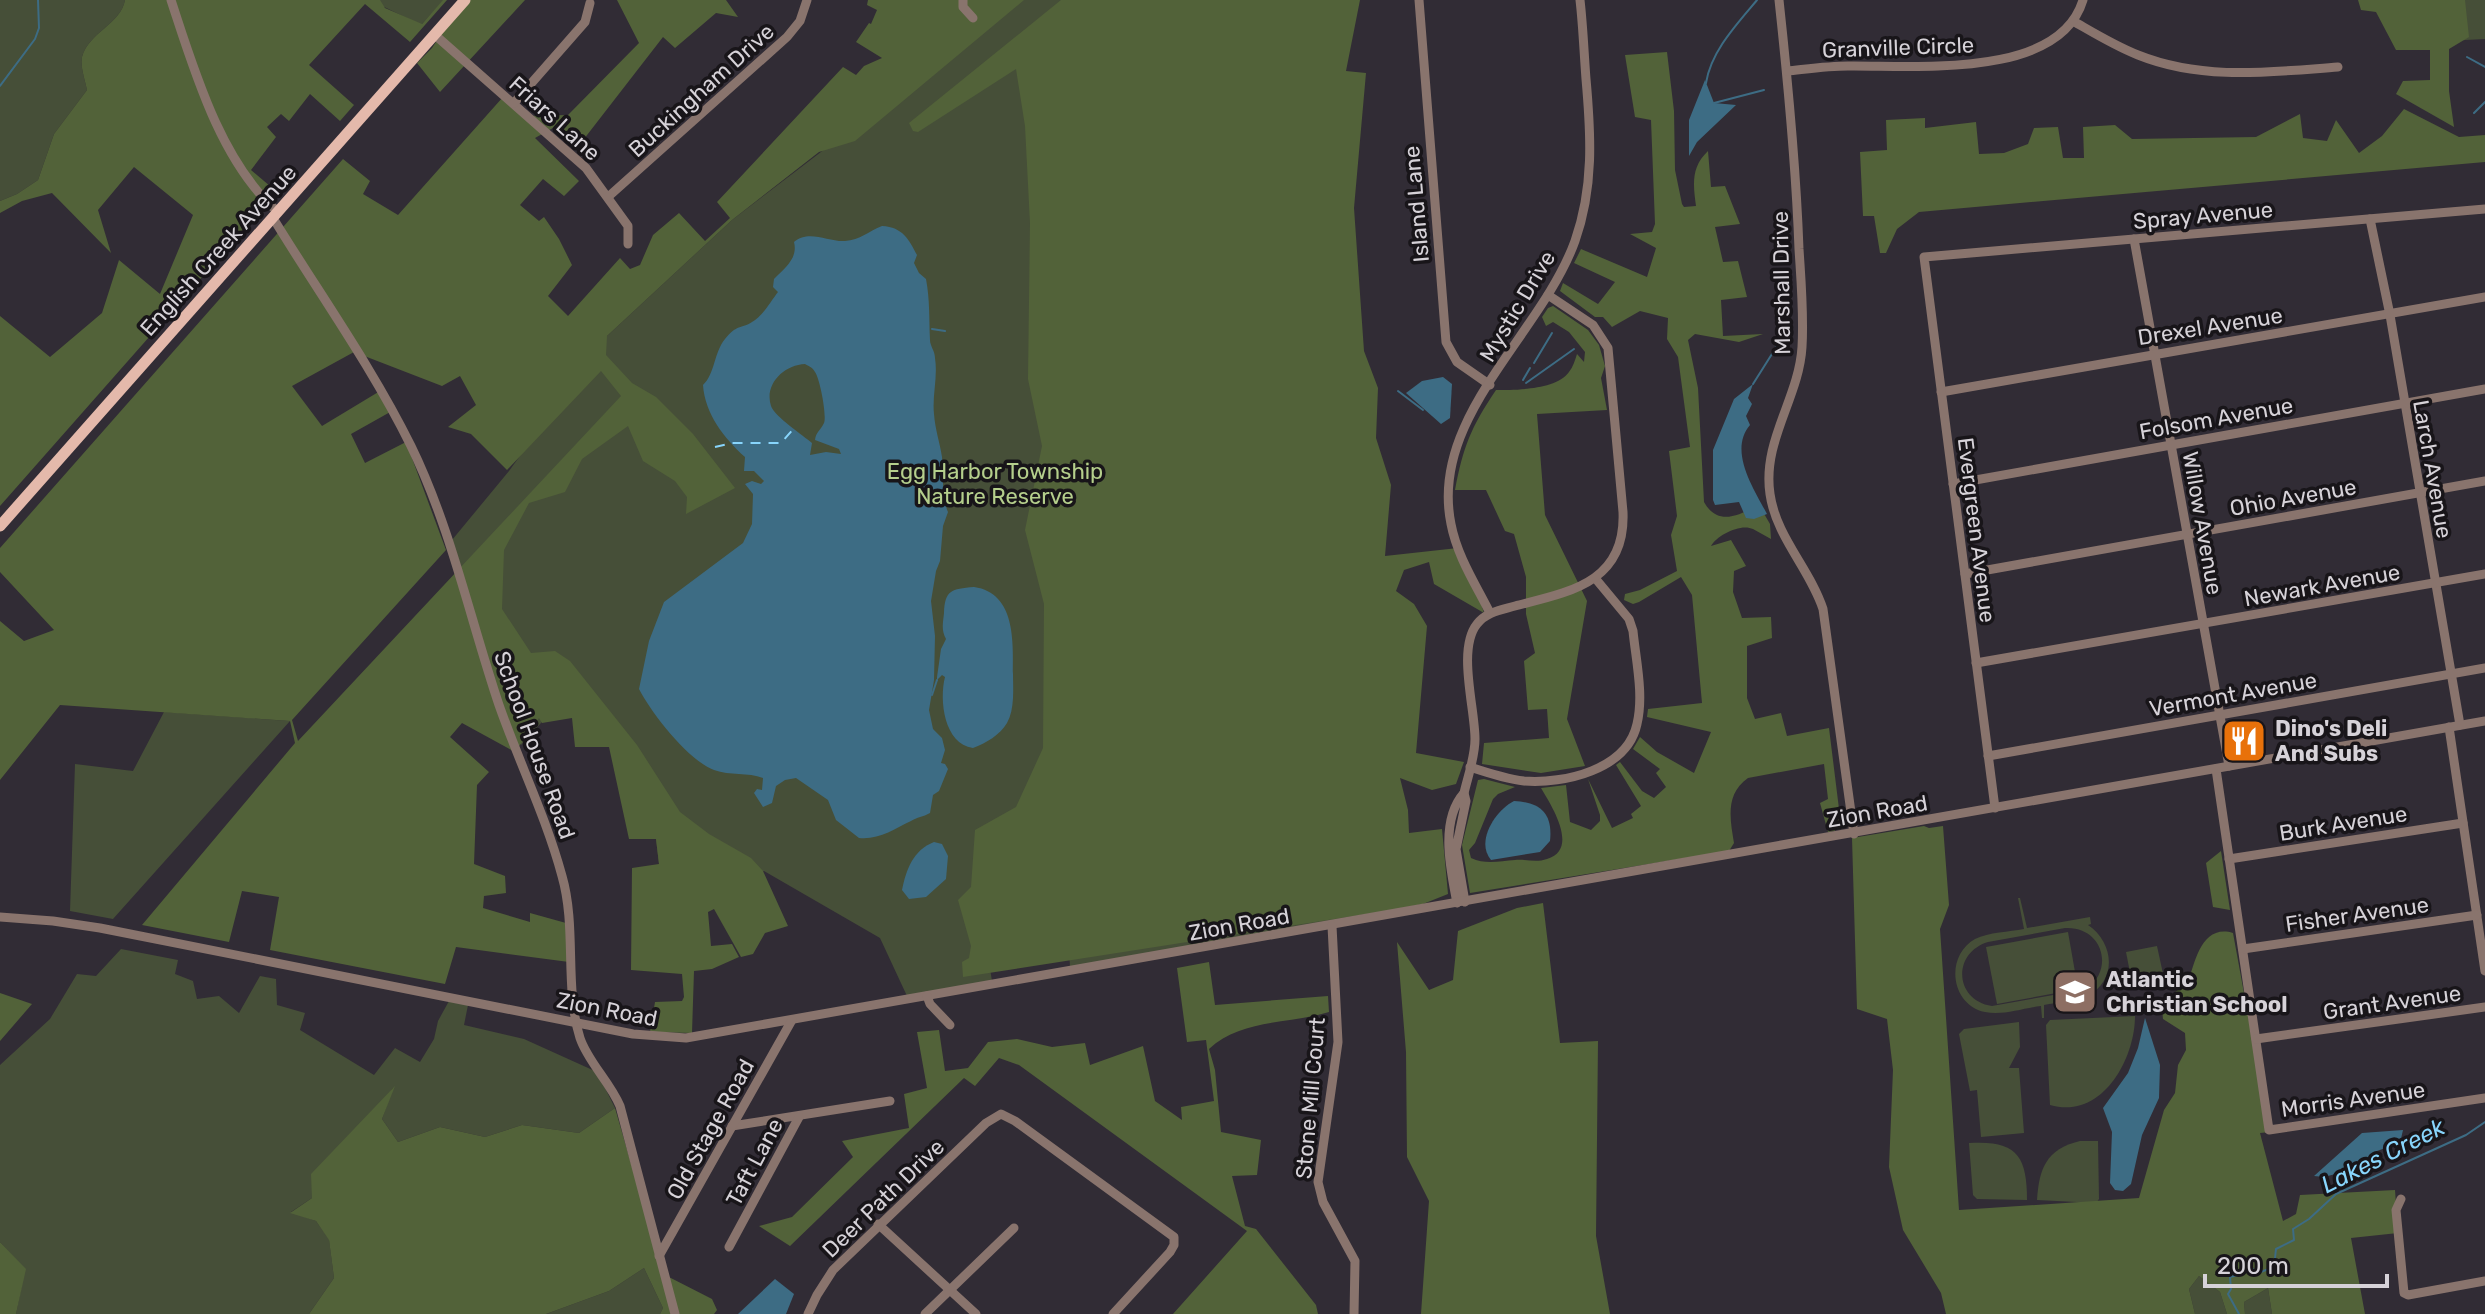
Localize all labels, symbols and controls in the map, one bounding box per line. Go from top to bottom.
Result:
street label: Buckingham Drive [623,18,780,163]
street label: Granville Circle [1822,31,1975,64]
street label: Friars Lane [503,70,606,166]
street label: Island Lane [1398,145,1435,263]
street label: English Creek Avenue [134,159,302,341]
street label: Spray Avenue [2132,196,2274,235]
street label: Marshall Drive [1767,211,1796,355]
street label: Mystic Drive [1474,246,1561,367]
street label: Drexel Avenue [2136,302,2285,351]
street label: Folsom Avenue [2137,392,2295,445]
street label: Larch Avenue [2407,398,2458,540]
street label: Evergreen Avenue [1952,436,2001,624]
street label: Willow Avenue [2177,449,2228,597]
park label: Egg Harbor Township Nature Reserve [887,458,1103,510]
street label: Ohio Avenue [2228,473,2359,522]
street label: Newark Avenue [2242,558,2402,613]
street label: School House Road [488,648,581,843]
street label: Vermont Avenue [2147,666,2319,723]
place label: Dino's Deli And Subs [2275,715,2387,767]
restaurant icon: Dino's Deli And Subs [2220,717,2268,765]
street label: Zion Road [1825,789,1930,834]
street label: Burk Avenue [2277,800,2409,847]
street label: Fisher Avenue [2283,891,2431,938]
street label: Zion Road [1187,902,1292,947]
place label: Atlantic Christian School [2106,966,2288,1018]
school or university icon: Atlantic Christian School [2051,968,2099,1016]
street label: Grant Avenue [2321,979,2463,1026]
street label: Zion Road [554,987,660,1032]
street label: Stone Mill Court [1290,1016,1331,1180]
street label: Old Stage Road [661,1054,760,1204]
street label: Morris Avenue [2279,1076,2427,1123]
water label: Lakes Creek [2317,1113,2450,1199]
street label: Taft Lane [720,1114,789,1211]
street label: Deer Path Drive [817,1133,950,1263]
scale bar [2205,1238,2387,1288]
text: 200 m [2217,1252,2289,1280]

